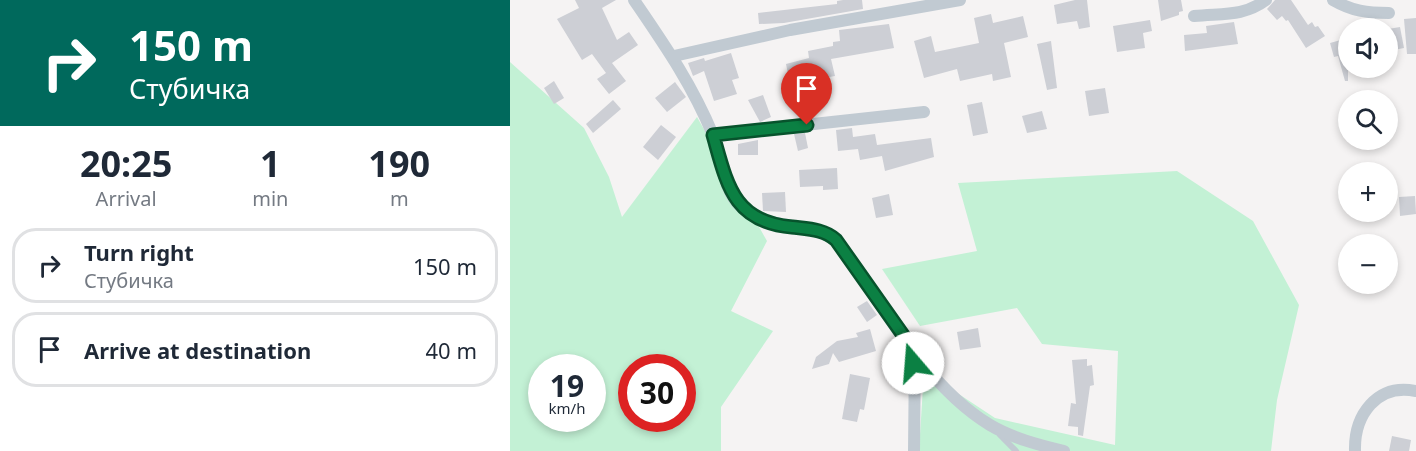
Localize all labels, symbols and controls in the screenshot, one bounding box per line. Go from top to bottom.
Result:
text: 150 m [129,16,253,73]
map controls [1338,18,1398,294]
button: sound [1338,18,1398,78]
icon: right [30,24,108,102]
pin [781,63,832,125]
text: Стубичка [129,70,250,107]
icon: arrive [790,72,823,105]
button: search [1338,90,1398,150]
text: 20:25 [80,139,172,188]
text: 1 [260,139,281,188]
text: 190 [368,139,430,188]
button: + [1338,162,1398,222]
text: Arrival [96,185,157,212]
text: min [252,185,288,212]
text: m [390,185,409,212]
button: − [1338,234,1398,294]
text: Turn right [84,237,194,267]
icon: right [33,249,66,282]
text: 150 m [413,251,477,281]
text: Стубичка [84,267,174,294]
position arrow [881,331,945,395]
icon: arrive [33,333,66,366]
text: Arrive at destination [84,335,311,365]
text: 40 m [426,335,477,365]
speed limit sign: 30 [618,354,696,432]
text: 19 [550,365,584,406]
text: km/h [549,398,585,418]

